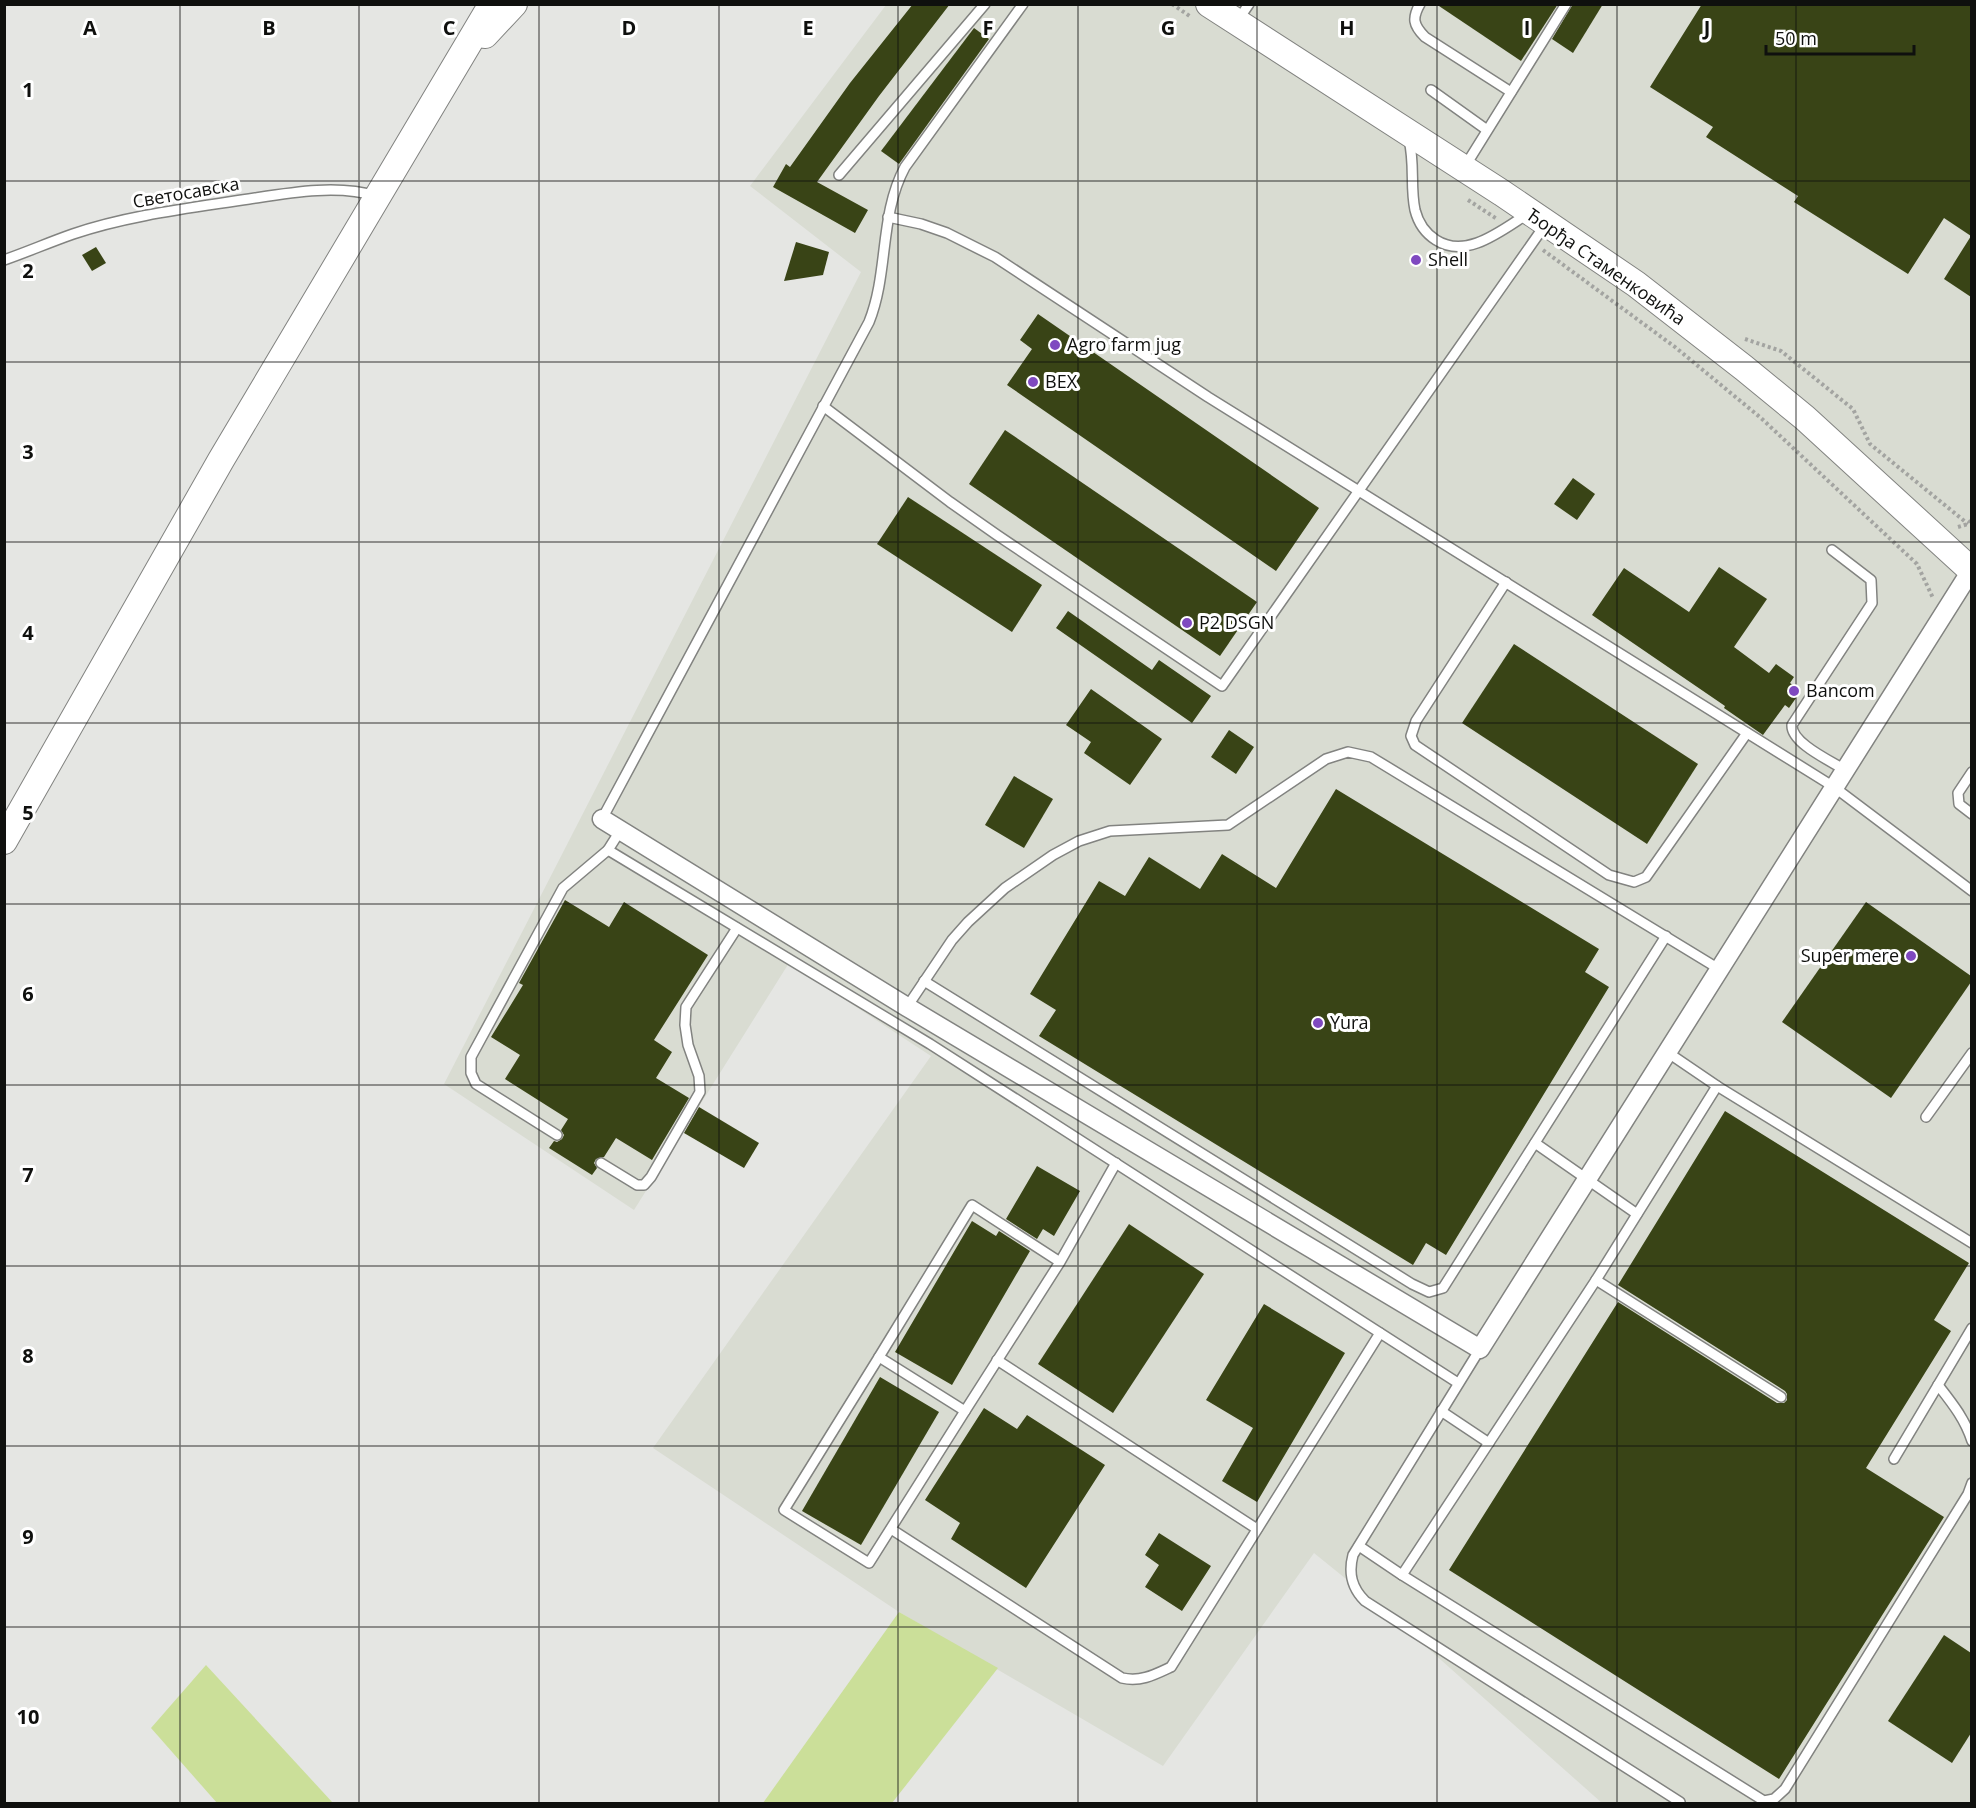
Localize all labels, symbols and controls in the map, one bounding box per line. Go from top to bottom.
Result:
text: A [83,14,97,41]
text: B [262,14,276,41]
text: C [443,14,456,41]
text: D [622,14,636,41]
text: E [802,14,814,41]
text: F [983,14,993,41]
text: G [1161,14,1175,41]
text: H [1339,14,1355,41]
text: I [1524,14,1530,41]
text: J [1702,14,1710,41]
scale bar [1766,18,1914,56]
text: 50 m [1775,26,1817,50]
text: 1 [22,76,34,103]
street label: Светосавска [131,171,241,213]
street label: Ђорђа Стаменковића [1523,202,1691,330]
place label: Shell [1428,247,1468,271]
marker: Shell [1409,253,1423,267]
text: 2 [22,257,34,284]
place label: Agro farm jug [1067,332,1181,356]
marker: Agro farm jug [1048,338,1062,352]
place label: BEX [1045,369,1078,393]
marker: BEX [1026,375,1040,389]
text: 3 [22,438,34,465]
place label: P2 DSGN [1199,610,1274,634]
marker: P2 DSGN [1180,616,1194,630]
text: 4 [22,619,34,646]
place label: Bancom [1806,678,1875,702]
marker: Bancom [1787,684,1801,698]
text: 5 [22,799,34,826]
place label: Super mere [1801,943,1899,967]
marker: Super mere [1904,949,1918,963]
text: 6 [22,980,34,1007]
place label: Yura [1330,1010,1368,1034]
marker: Yura [1311,1016,1325,1030]
text: 7 [22,1161,34,1188]
text: 8 [22,1342,34,1369]
text: 9 [22,1523,34,1550]
text: 10 [17,1703,39,1730]

